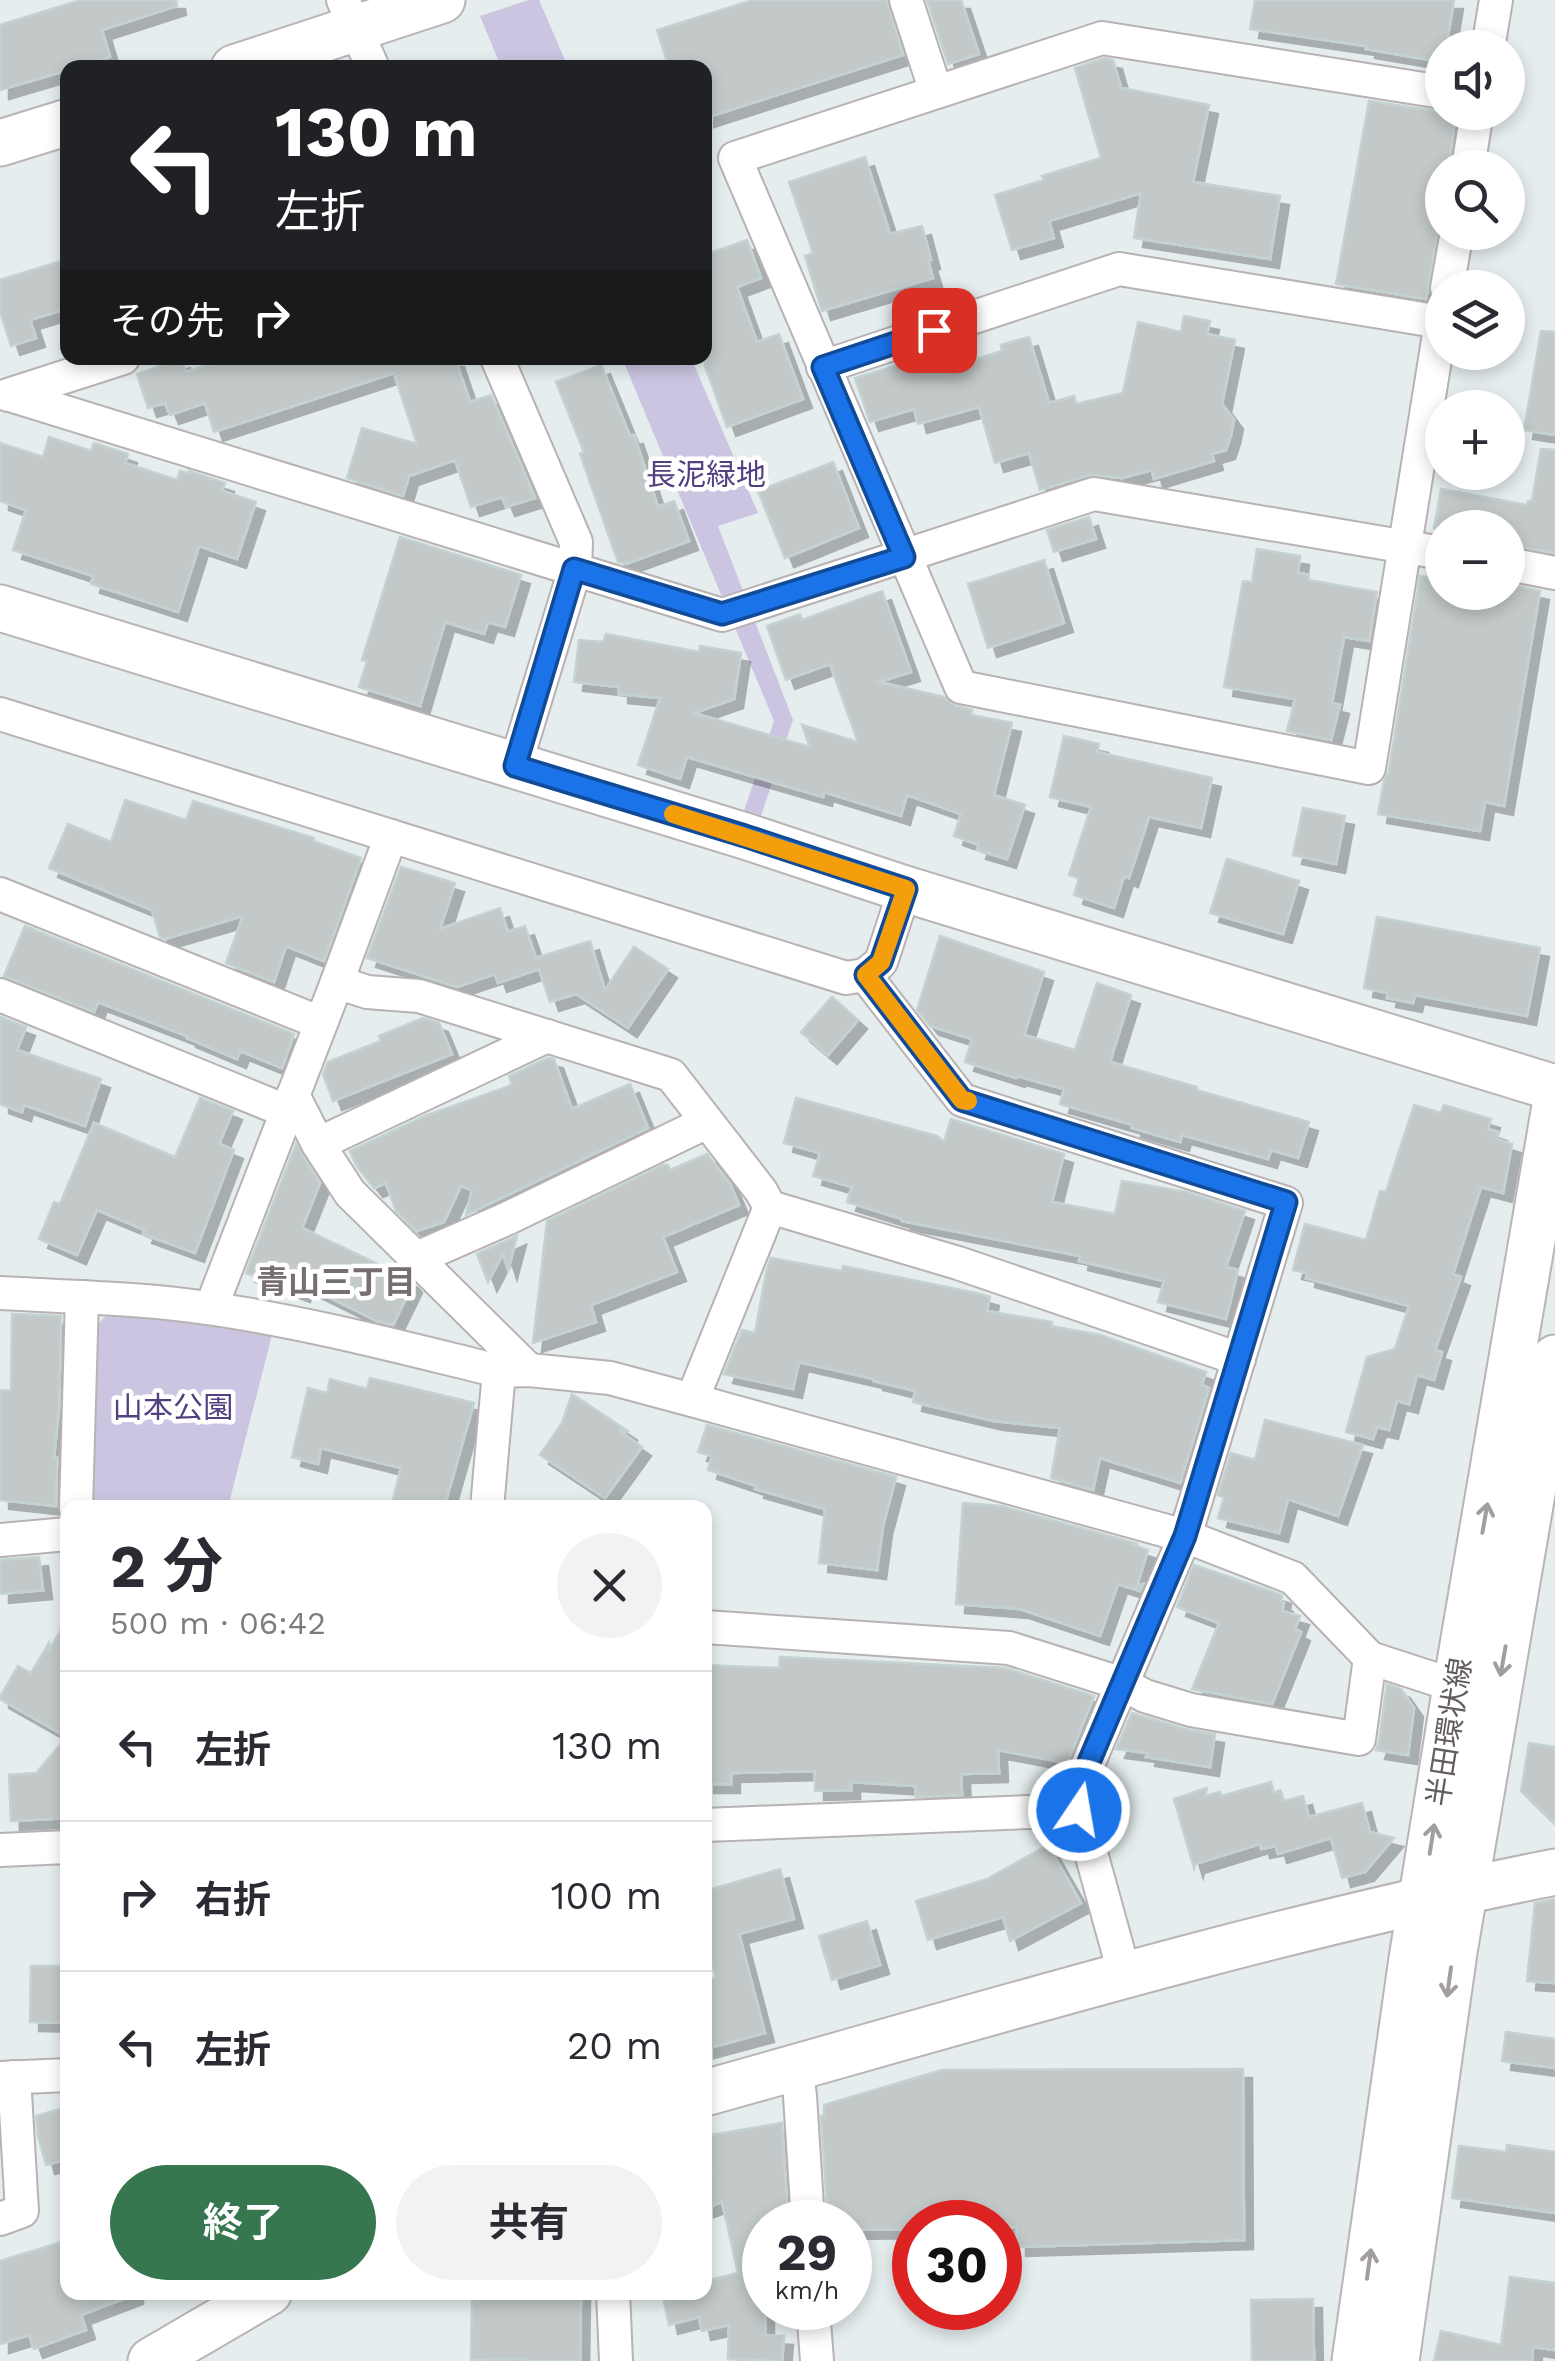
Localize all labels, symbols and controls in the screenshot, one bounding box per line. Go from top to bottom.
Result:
map controls [1425,30,1525,610]
button: sound [1425,30,1525,130]
text: 130 m [275,91,478,173]
icon: left [110,100,240,230]
button: search [1425,150,1525,250]
text: 左折 [275,185,365,238]
button: layers [1425,270,1525,370]
pin [892,288,977,373]
icon: right [244,290,299,345]
text: その先 [110,299,224,343]
icon: arrive [907,303,962,358]
button: + [1425,390,1525,490]
park label: 長泥緑地 [646,457,766,492]
button: − [1425,510,1525,610]
district label: 青山三丁目 [256,1263,416,1301]
park label: 山本公園 [113,1390,233,1425]
one-way arrow [1476,1503,1495,1535]
text: 2 分 [110,1531,223,1602]
button: close [557,1533,662,1638]
text: 500 m · 06:42 [110,1604,326,1642]
one-way arrow [1493,1644,1512,1677]
street label: 半田環状線 [1420,1655,1478,1809]
icon: left [110,1719,165,1774]
text: 130 m [552,1724,662,1768]
text: 左折 [195,1728,271,1772]
position arrow [1027,1758,1131,1862]
one-way arrow [1424,1823,1442,1856]
icon: right [110,1869,165,1924]
text: 100 m [551,1874,662,1918]
text: 右折 [195,1878,271,1922]
one-way arrow [1440,1965,1458,1997]
icon: left [110,2019,165,2074]
text: 20 m [567,2024,662,2068]
text: 左折 [195,2028,271,2072]
button: 終了 [110,2165,376,2280]
button: 共有 [396,2165,662,2280]
speed limit sign: 30 [892,2200,1022,2330]
text: 29 [777,2223,837,2282]
one-way arrow [1360,2249,1378,2281]
text: km/h [775,2276,839,2305]

